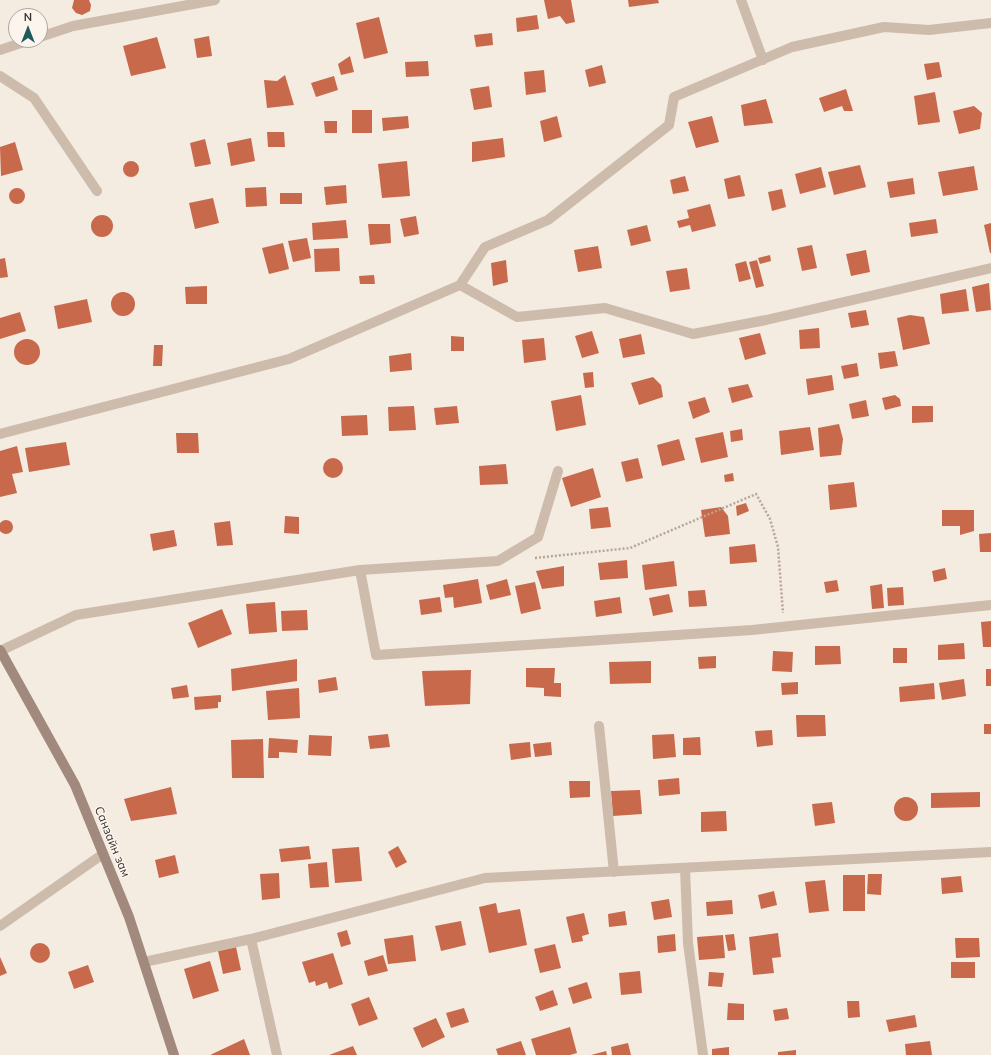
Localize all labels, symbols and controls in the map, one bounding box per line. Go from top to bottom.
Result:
north arrow [8,8,48,48]
text: N [24,10,32,24]
street label: Санзайн зам [91,805,133,879]

